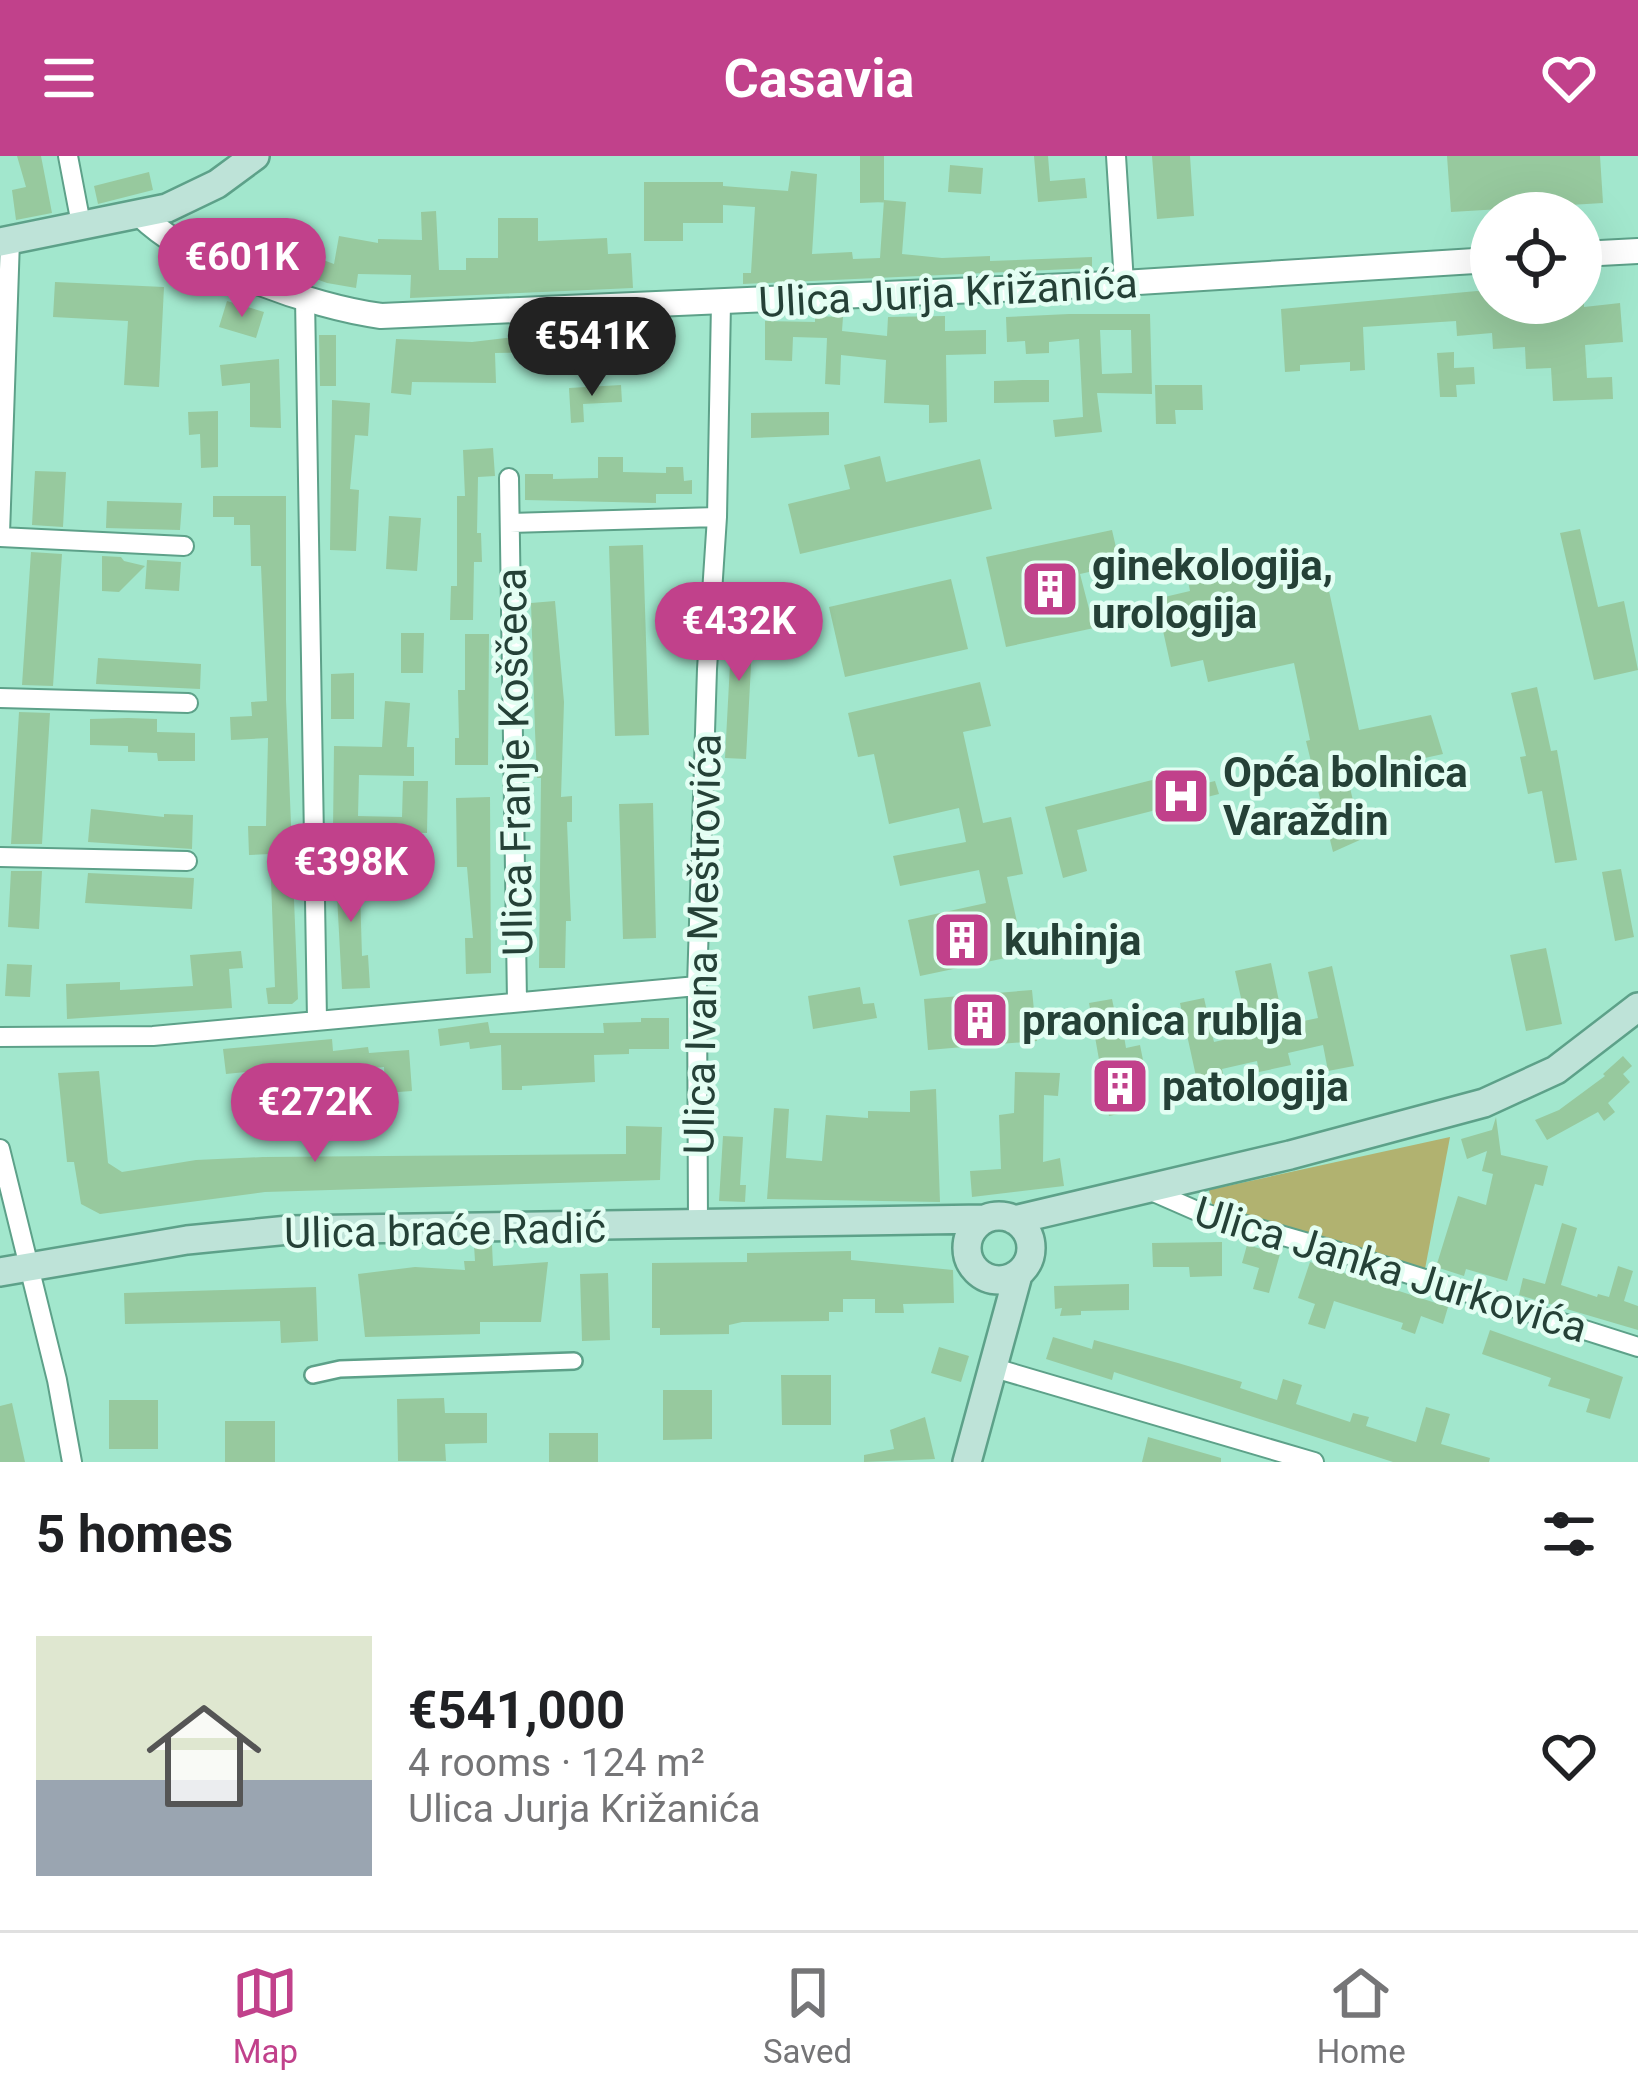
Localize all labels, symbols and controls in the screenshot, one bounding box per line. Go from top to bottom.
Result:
icon: menu [36,45,102,111]
icon: heart [1536,45,1602,111]
text: Casavia [723,47,915,110]
map controls [1470,192,1602,324]
button: locate [1470,192,1602,324]
pin: €601K [158,218,326,320]
text: €601K [185,234,299,280]
street label: Ulica Jurja Križanića [757,258,1139,327]
pin: €541K [508,297,676,399]
text: €541K [535,313,649,359]
place label: ginekologija, urologija [1092,541,1333,638]
building icon: ginekologija, urologija [1019,558,1081,620]
street label: Ulica Franje Koščeca [487,567,542,957]
pin: €432K [655,582,823,684]
text: €432K [682,598,796,644]
street label: Ulica Ivana Meštrovića [674,733,731,1155]
place label: Opća bolnica Varaždin [1223,748,1468,845]
hospital icon: Opća bolnica Varaždin [1150,765,1212,827]
pin: €398K [267,823,435,925]
text: €398K [294,839,408,885]
building icon: kuhinja [931,909,993,971]
place label: kuhinja [1004,916,1142,965]
building icon: praonica rublja [949,989,1011,1051]
place label: praonica rublja [1022,996,1303,1045]
building icon: patologija [1089,1055,1151,1117]
place label: patologija [1162,1062,1349,1111]
pin: €272K [231,1063,399,1165]
text: €272K [258,1079,372,1125]
street label: Ulica Janka Jurkovića [1189,1186,1593,1352]
street label: Ulica braće Radić [284,1203,606,1258]
icon: filters [1536,1501,1602,1567]
text: 5 homes [36,1505,233,1564]
text: €541,000 [408,1681,625,1740]
icon: home [132,1684,276,1828]
icon: heart [1536,1723,1602,1789]
text: 4 rooms · 124 m² [408,1740,705,1786]
text: Ulica Jurja Križanića [408,1786,760,1832]
tab: Map [232,1960,298,2071]
tab: Saved [763,1960,852,2071]
tab: Home [1317,1960,1406,2071]

